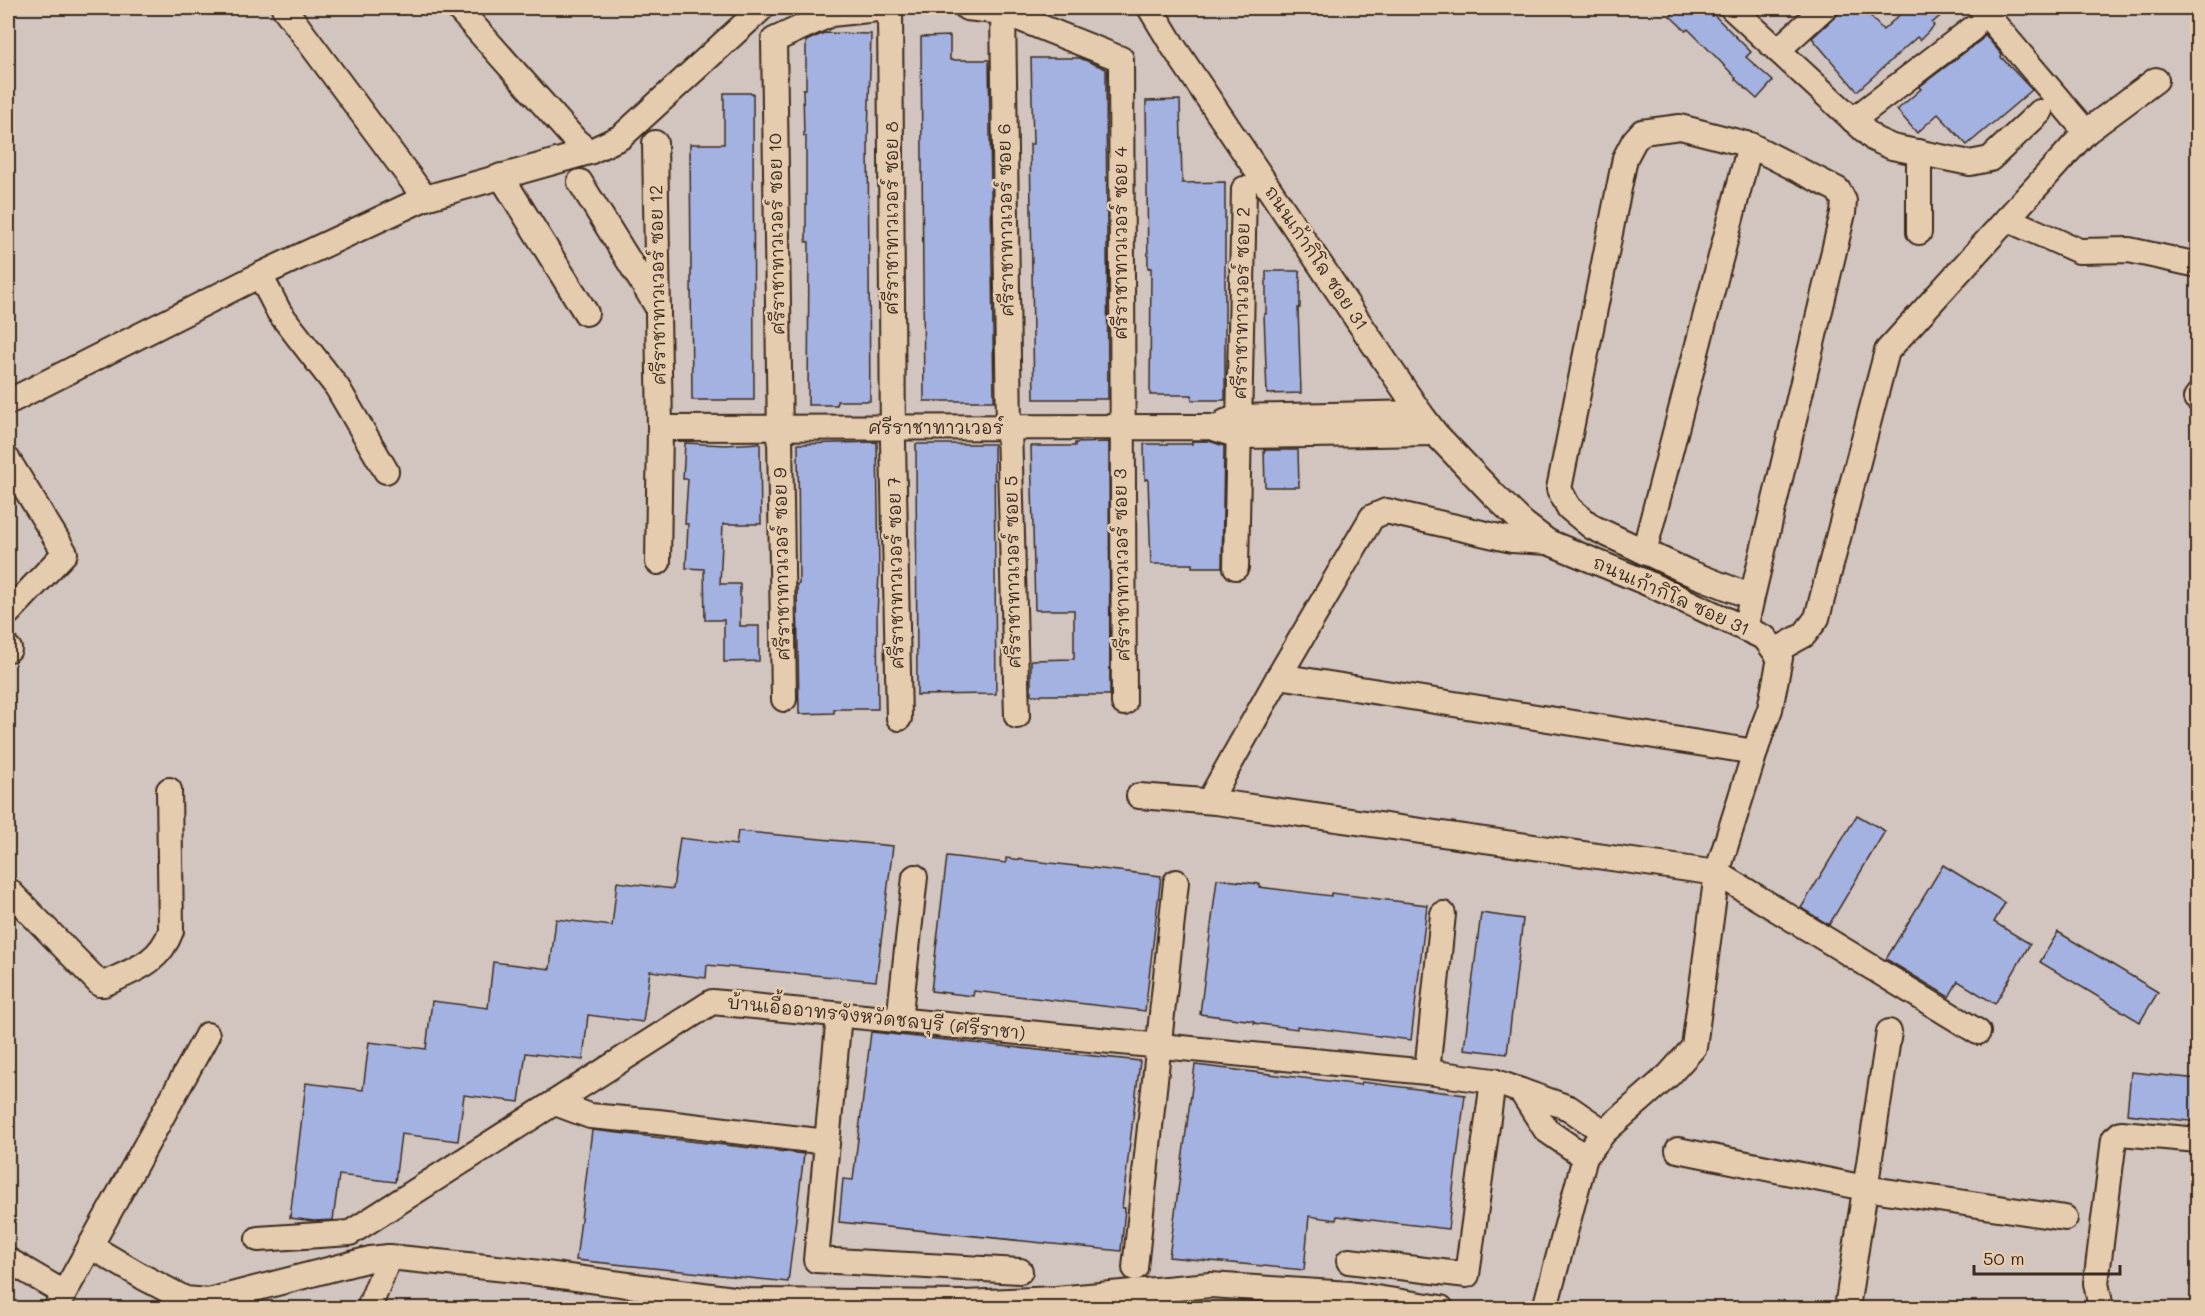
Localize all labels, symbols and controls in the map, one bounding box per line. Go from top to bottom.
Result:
street label: ศรีราชาทาวเวอร์ ซอย 8 [879,121,903,315]
street label: ศรีราชาทาวเวอร์ ซอย 6 [991,123,1019,317]
street label: ศรีราชาทาวเวอร์ ซอย 10 [762,133,790,335]
street label: ศรีราชาทาวเวอร์ ซอย 4 [1108,146,1132,339]
street label: ถนนเก้ากิโล ซอย 31 [1260,181,1374,334]
street label: ศรีราชาทาวเวอร์ ซอย 12 [643,185,671,385]
street label: ศรีราชาทาวเวอร์ ซอย 2 [1227,207,1255,399]
street label: ศรีราชาทาวเวอร์ [868,415,1004,439]
street label: ศรีราชาทาวเวอร์ ซอย 9 [767,467,795,661]
street label: ศรีราชาทาวเวอร์ ซอย 3 [1107,468,1135,662]
street label: ศรีราชาทาวเวอร์ ซอย 5 [998,475,1026,669]
street label: ศรีราชาทาวเวอร์ ซอย 7 [881,477,909,669]
street label: ถนนเก้ากิโล ซอย 31 [1589,550,1754,641]
street label: บ้านเอื้ออาทรจังหวัดชลบุรี (ศรีราชา) [725,984,1027,1047]
scale bar [1974,1238,2120,1276]
text: 50 m [1983,1246,2025,1270]

